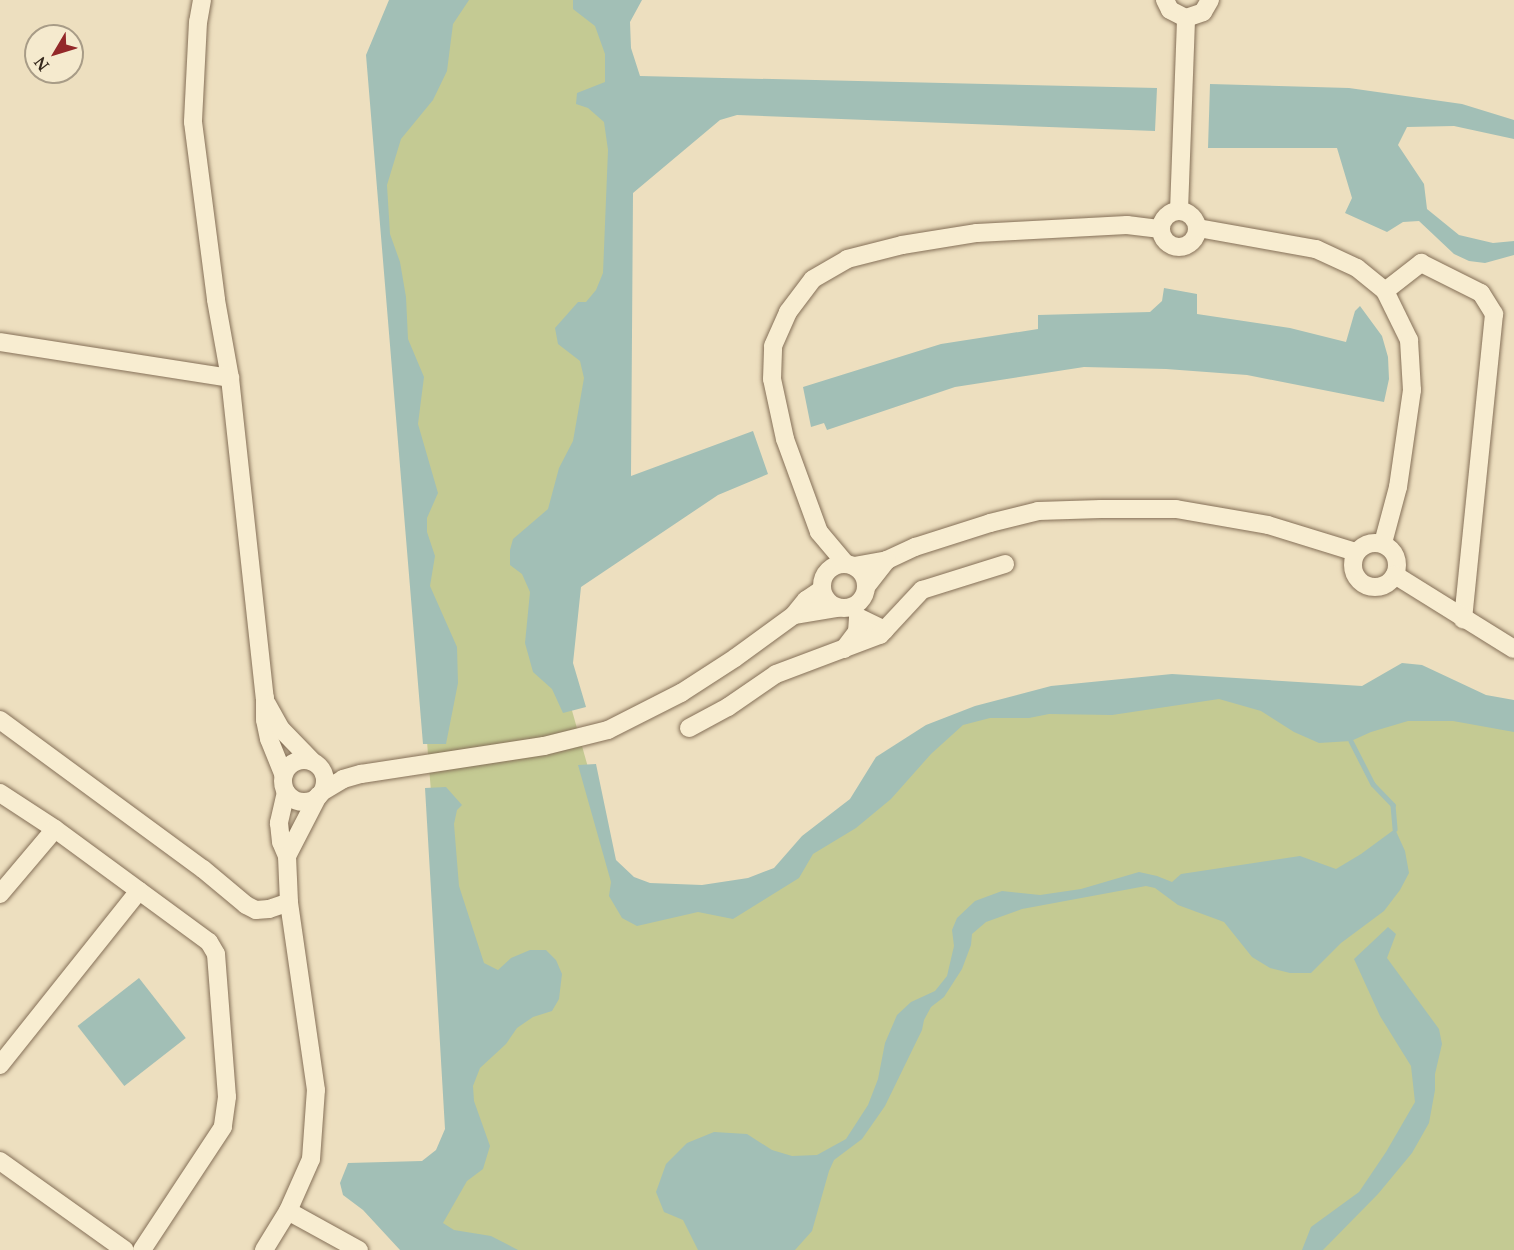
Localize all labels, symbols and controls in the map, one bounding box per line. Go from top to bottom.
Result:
north arrow [24,24,84,84]
text: N [29,52,54,76]

